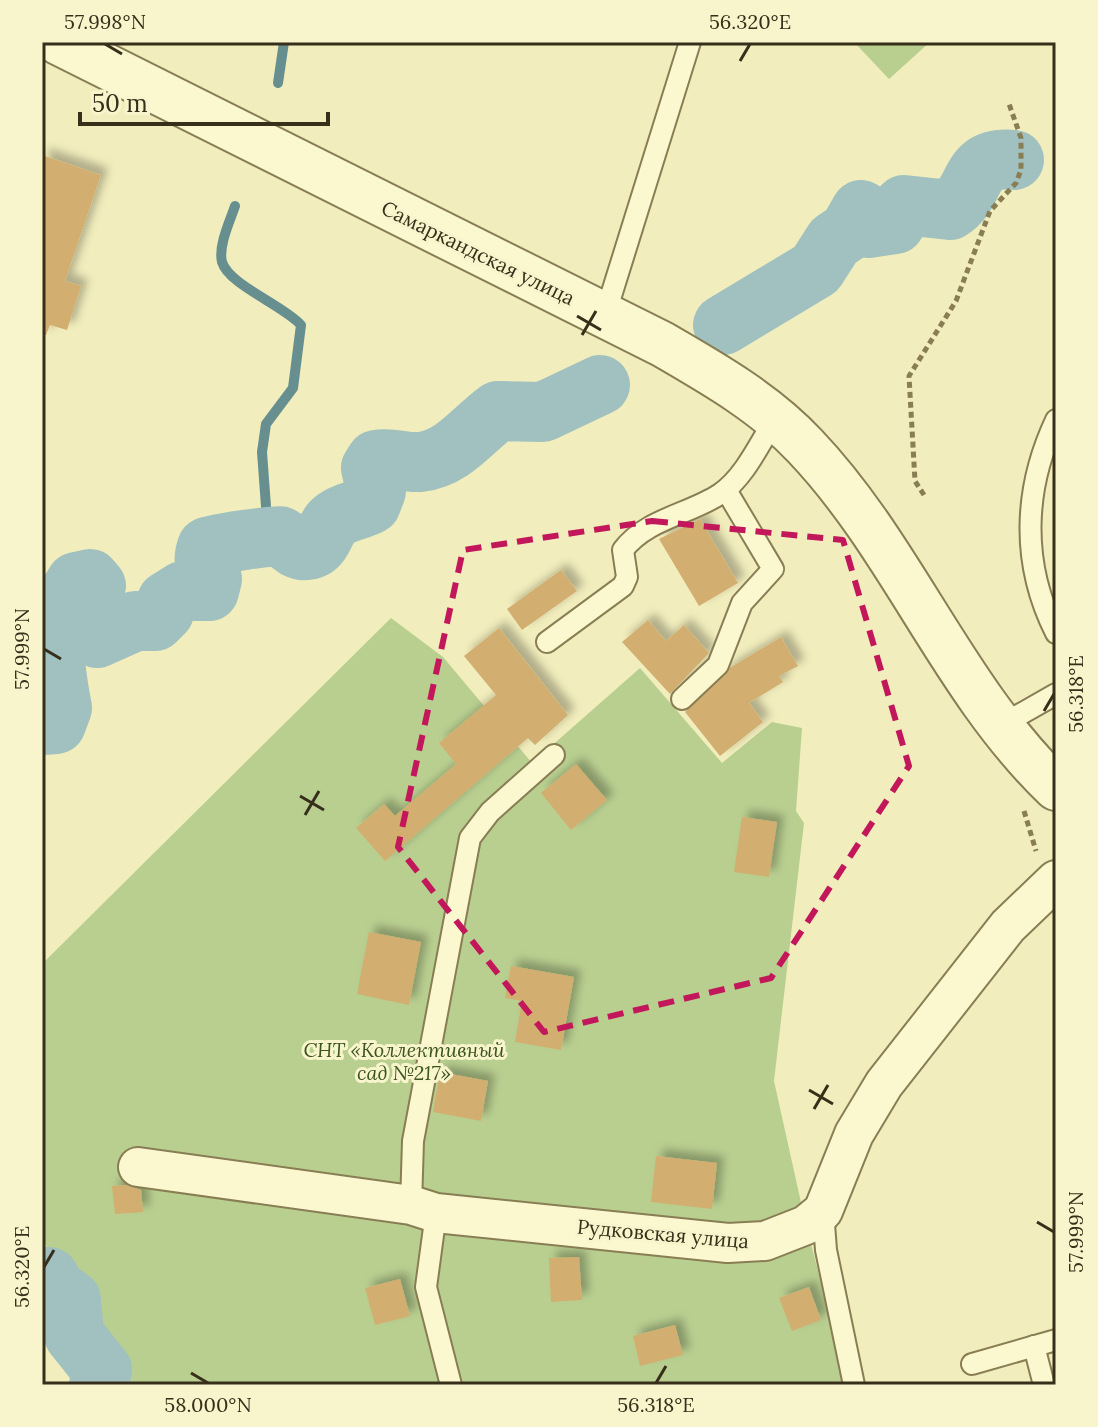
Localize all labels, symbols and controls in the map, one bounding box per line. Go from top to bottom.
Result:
text: 57.998°N [64,9,146,34]
text: 56.320°E [709,9,791,34]
scale bar [80,76,328,126]
text: 50 m [92,88,148,119]
street label: Самаркандская улица [377,195,579,310]
text: 57.999°N [9,608,34,690]
text: 56.318°E [1063,655,1088,733]
park label: СНТ «Коллективный сад №217» [303,1037,505,1085]
text: 57.999°N [1063,1191,1088,1273]
street label: Рудковская улица [576,1214,750,1253]
text: 56.320°E [9,1226,34,1308]
text: 58.000°N [164,1392,252,1417]
text: 56.318°E [617,1392,695,1417]

